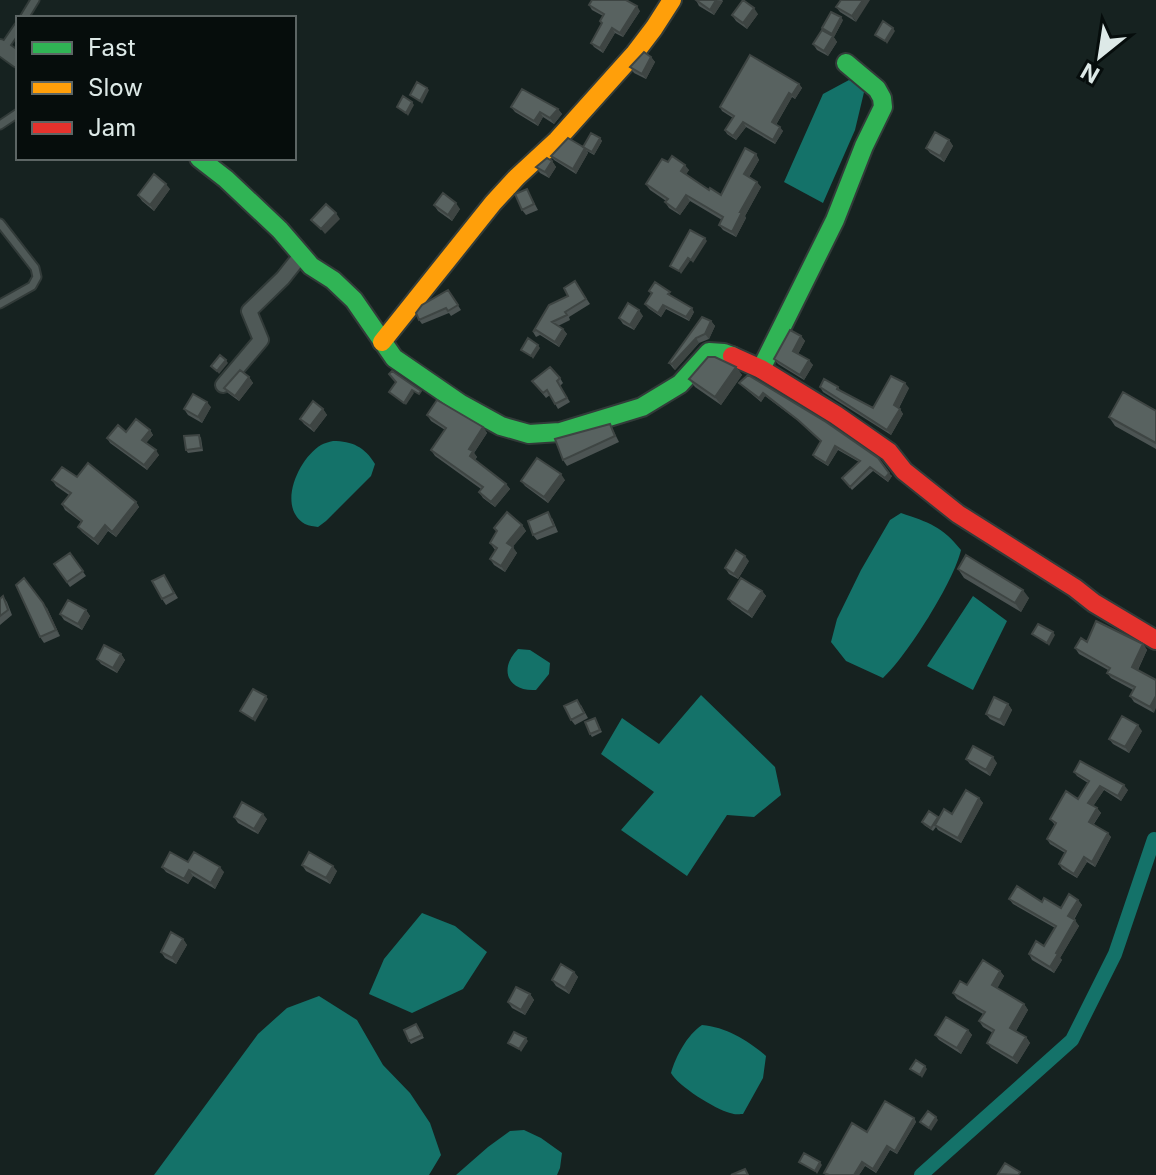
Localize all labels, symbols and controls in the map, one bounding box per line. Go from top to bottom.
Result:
legend [16,16,296,160]
north arrow [1060,16,1140,96]
text: Fast [88,33,136,62]
text: N [1076,58,1104,89]
text: Slow [88,73,143,102]
text: Jam [88,113,136,142]

